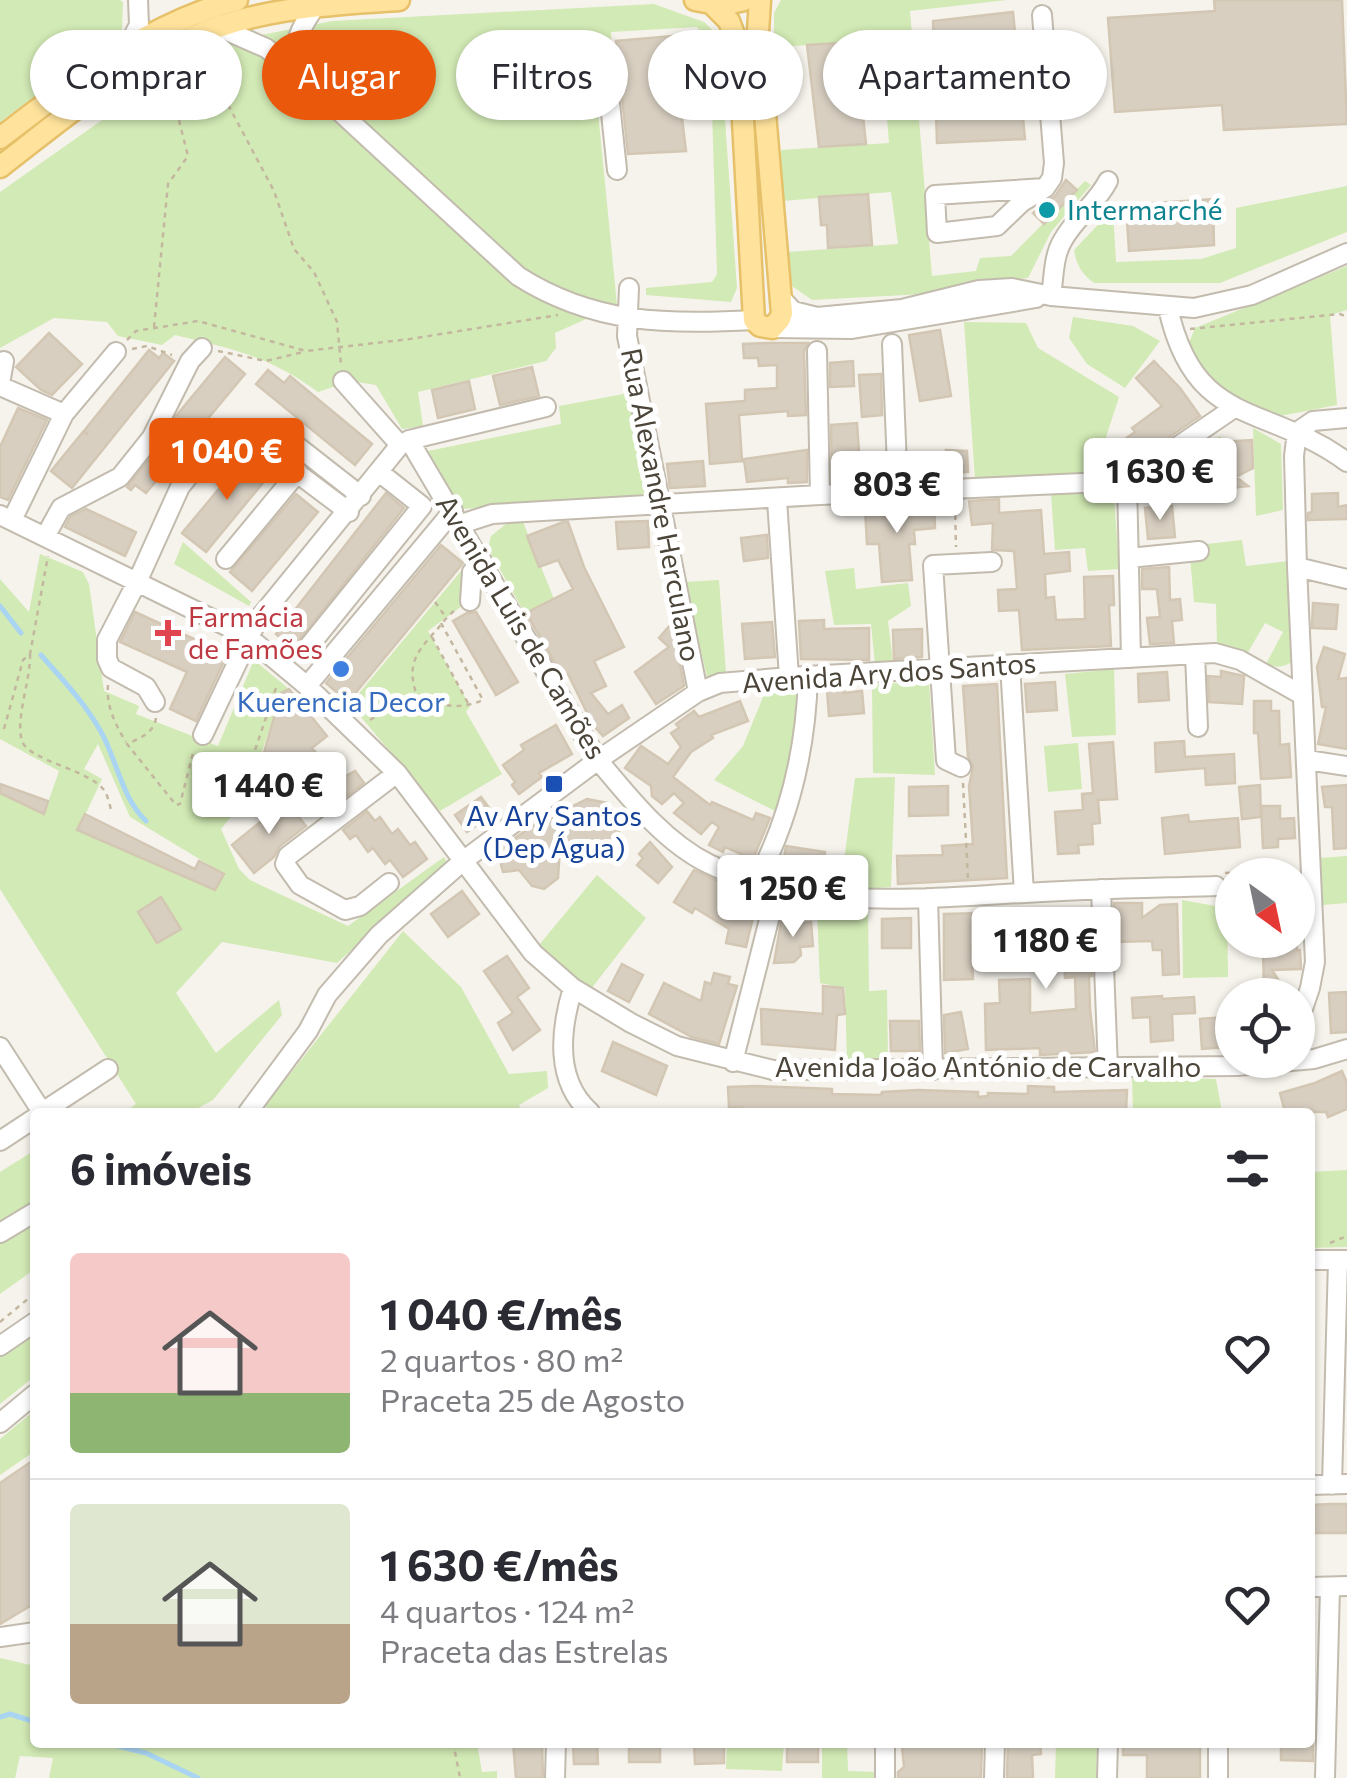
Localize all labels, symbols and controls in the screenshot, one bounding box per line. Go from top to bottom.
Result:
chip: Comprar [30,30,242,120]
chip: Alugar [262,30,436,120]
chip: Filtros [456,30,628,120]
chip: Novo [648,30,803,120]
chip: Apartamento [823,30,1107,120]
place label: Intermarché [1067,192,1223,226]
marker: Intermarché [1036,199,1058,221]
street label: Rua Alexandre Herculano [615,345,709,664]
pin: 1 040 € [135,418,319,503]
text: 1 040 € [171,430,283,470]
pin: 1 630 € [1068,438,1252,523]
text: 1 630 € [1106,450,1214,490]
pin: 803 € [827,451,967,536]
text: 803 € [853,463,941,503]
street label: Avenida Luis de Camões [429,488,614,765]
place label: Farmácia de Famões [188,599,323,665]
marker: Farmácia de Famões [157,622,179,644]
street label: Avenida Ary dos Santos [741,645,1037,699]
marker: Kuerencia Decor [330,658,352,680]
place label: Kuerencia Decor [237,684,445,718]
pin: 1 440 € [177,752,361,837]
text: 1 440 € [214,764,324,804]
marker: Av Ary Santos (Dep Água) [543,773,565,795]
place label: Av Ary Santos (Dep Água) [466,798,642,864]
pin: 1 250 € [701,855,885,940]
north arrow [1215,858,1315,958]
map controls [1215,858,1315,1078]
text: 1 250 € [739,867,847,907]
pin: 1 180 € [954,907,1138,992]
text: 1 180 € [994,919,1098,959]
button: locate [1215,978,1315,1078]
street label: Avenida João António de Carvalho [775,1049,1201,1083]
icon: filters [1220,1141,1275,1196]
text: 6 imóveis [70,1142,252,1194]
text: 1 040 €/mês [380,1287,622,1339]
icon: home [150,1293,270,1413]
icon: heart [1220,1326,1275,1381]
text: 2 quartos · 80 m² [380,1339,623,1379]
text: Praceta 25 de Agosto [380,1379,685,1419]
text: 1 630 €/mês [380,1538,619,1590]
icon: home [150,1544,270,1664]
icon: heart [1220,1577,1275,1632]
text: 4 quartos · 124 m² [380,1590,634,1630]
text: Praceta das Estrelas [380,1630,669,1670]

